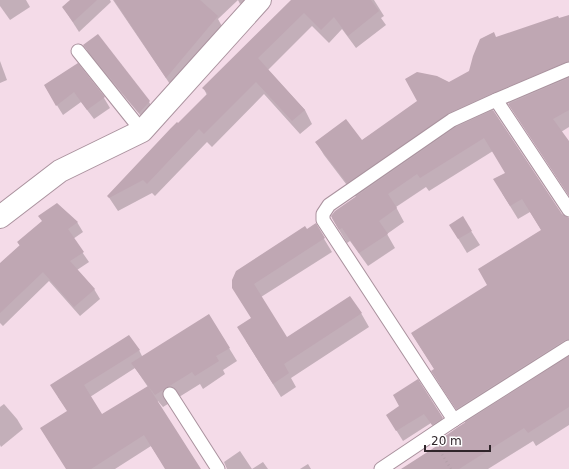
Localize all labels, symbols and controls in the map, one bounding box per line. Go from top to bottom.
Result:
scale bar [425,427,490,453]
text: 20 m [431,434,462,448]

